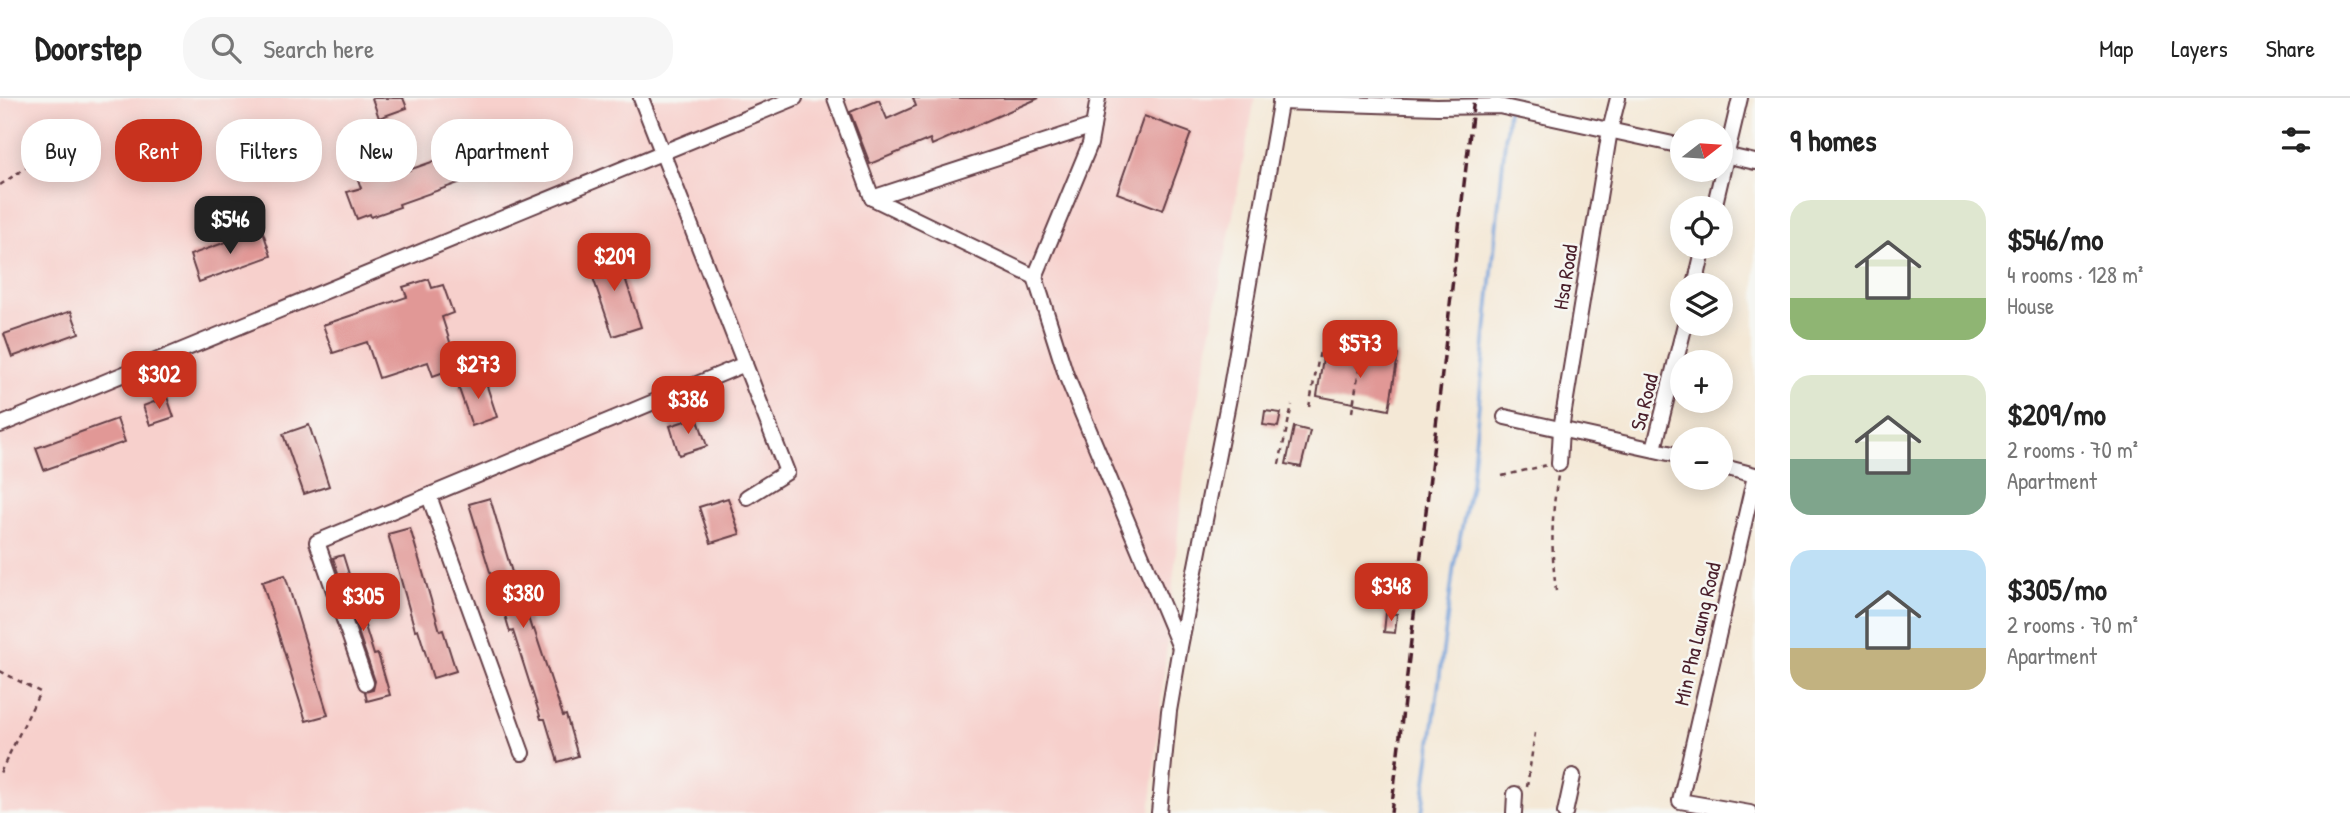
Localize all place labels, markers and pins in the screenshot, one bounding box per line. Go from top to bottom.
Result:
pin: $546 [189,197,271,256]
pin: $209 [573,234,655,293]
pin: $573 [1319,320,1401,380]
pin: $273 [437,342,519,401]
pin: $302 [118,352,200,411]
pin: $386 [647,376,729,436]
pin: $348 [1350,564,1432,623]
pin: $380 [482,570,564,630]
pin: $305 [322,574,404,633]

